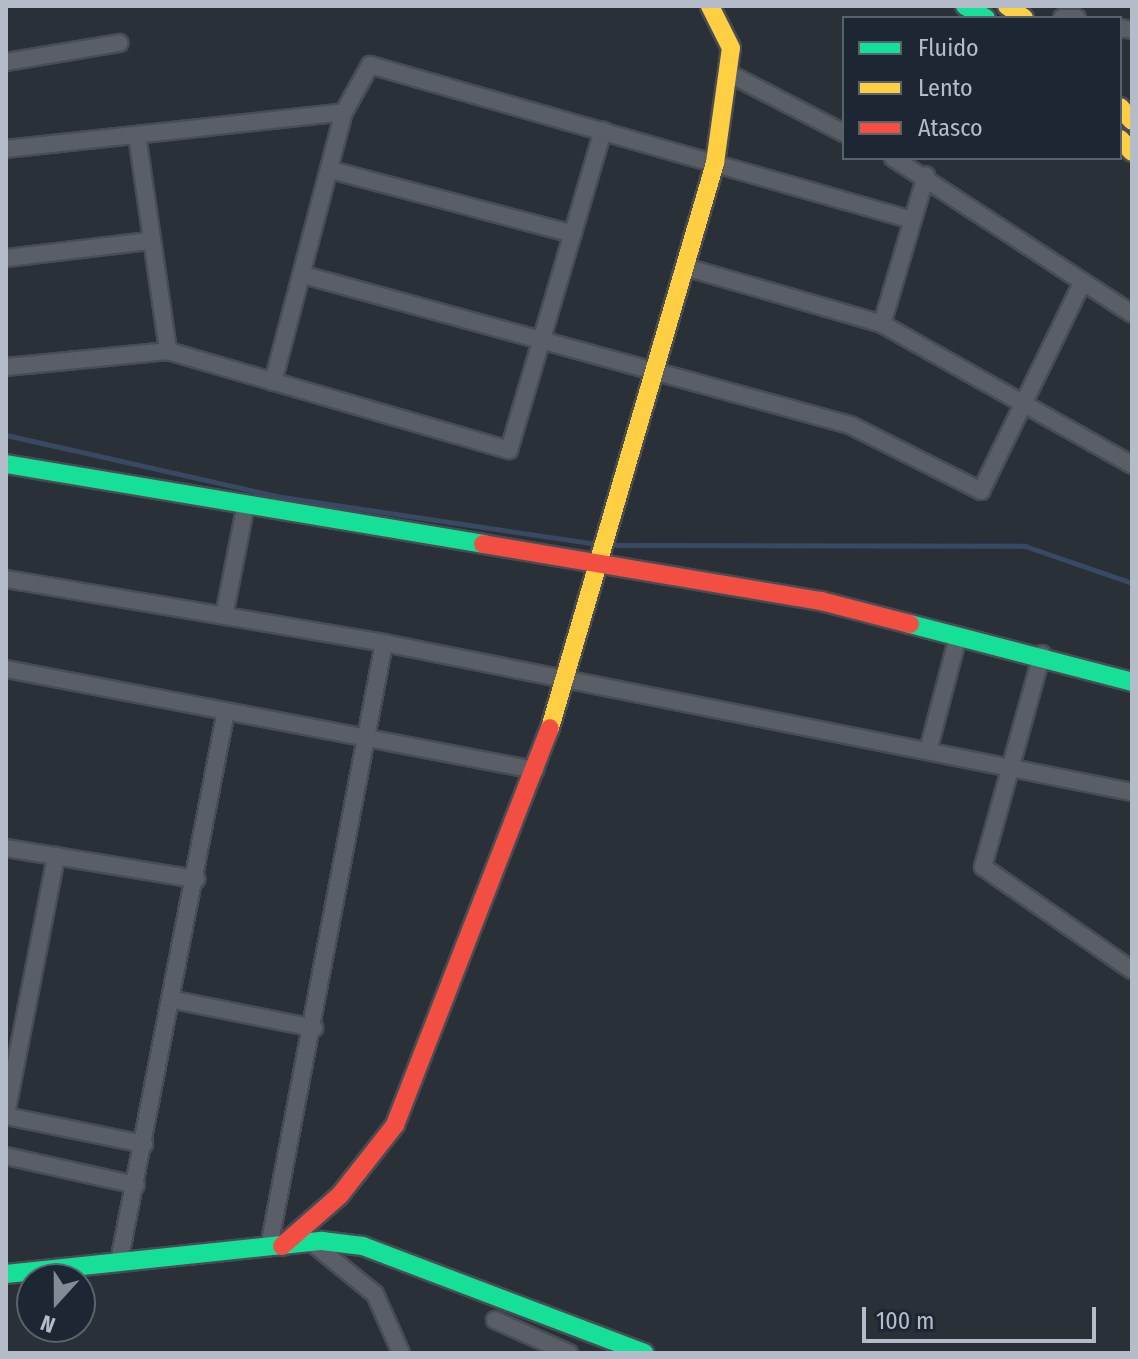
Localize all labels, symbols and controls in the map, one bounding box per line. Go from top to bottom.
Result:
legend [842,16,1122,160]
text: Fluido [918,34,979,62]
text: Lento [918,74,973,102]
text: Atasco [918,114,983,142]
north arrow [16,1263,96,1343]
scale bar [866,1291,1100,1341]
text: 100 m [876,1307,934,1335]
text: N [37,1309,59,1339]

